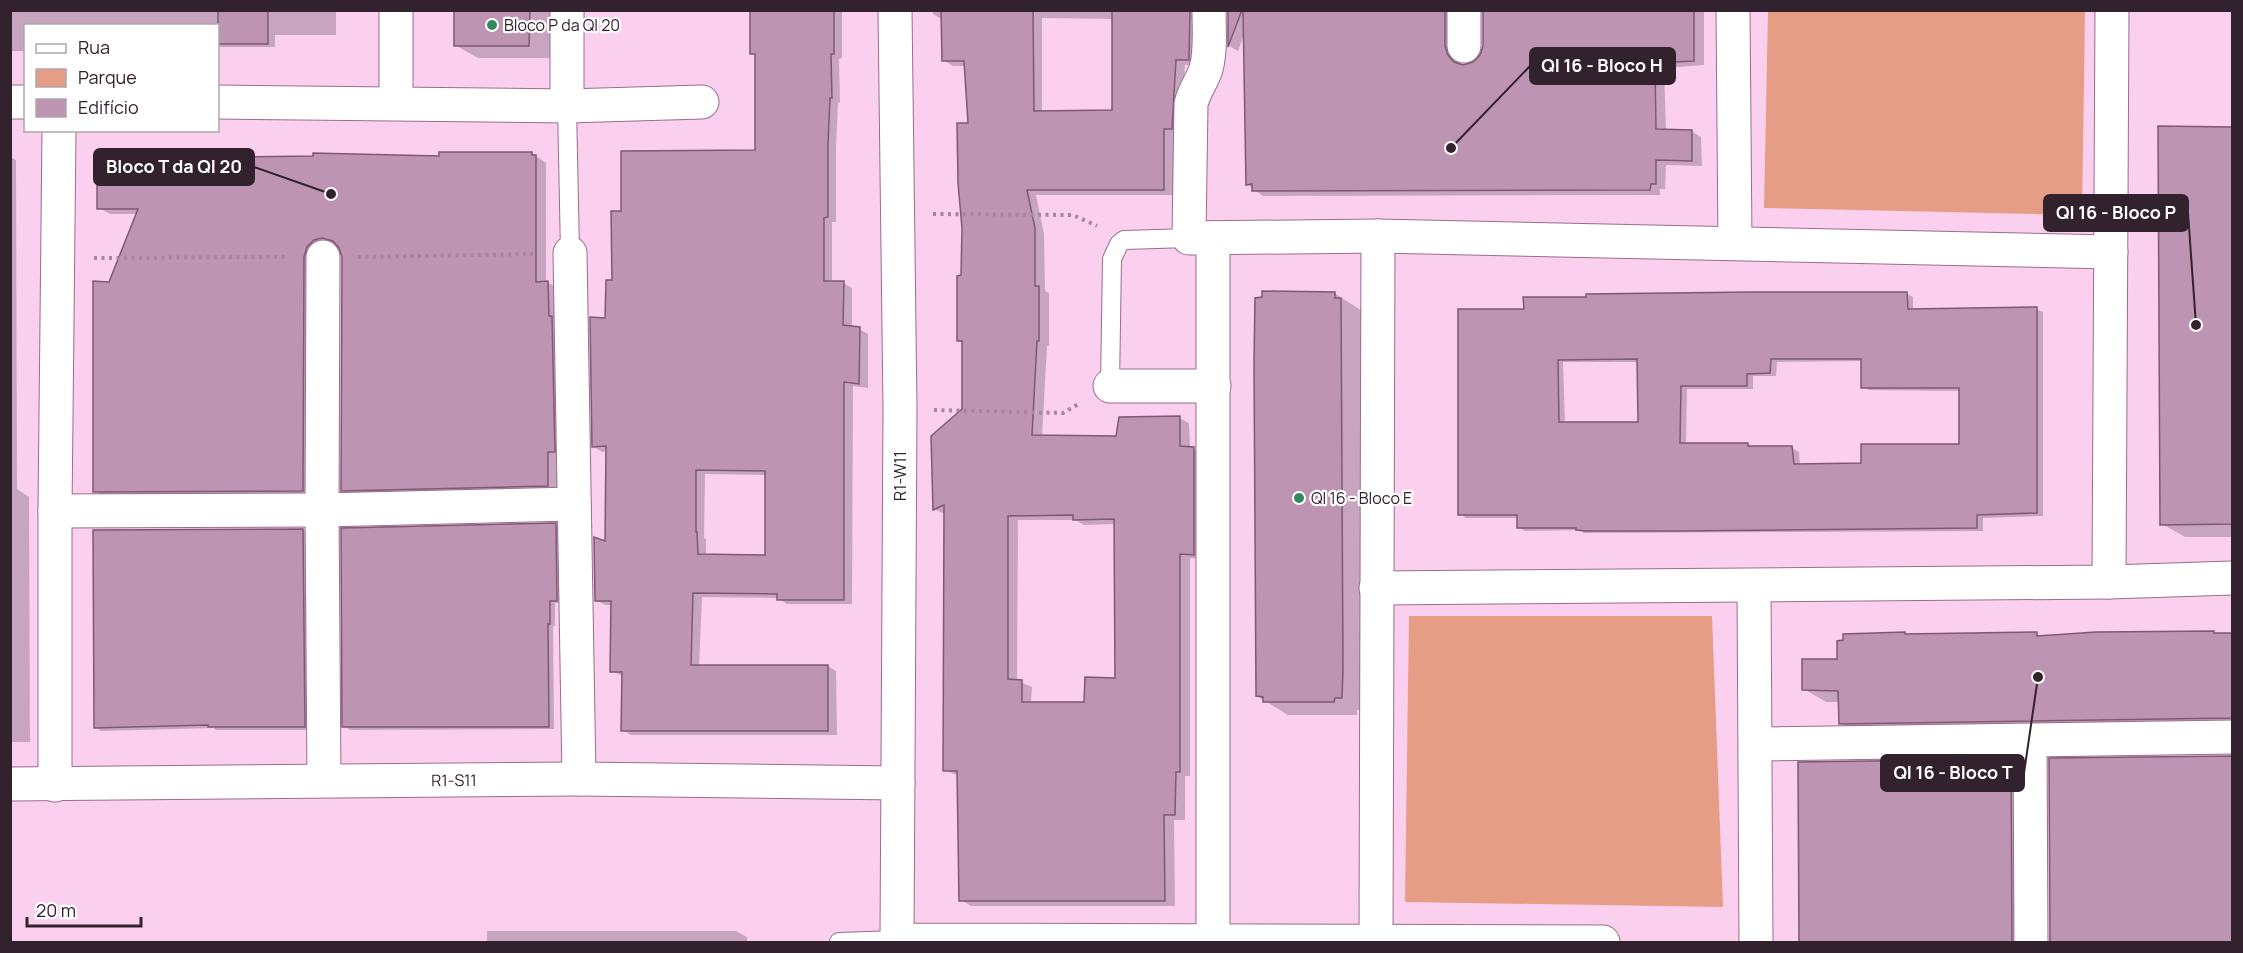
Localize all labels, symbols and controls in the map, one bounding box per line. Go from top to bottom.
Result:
place label: Bloco P da QI 20 [504,14,620,36]
marker: Bloco P da QI 20 [485,18,499,32]
legend [24,24,219,132]
text: Rua [78,35,110,59]
callout: QI 16 - Bloco H [1530,48,1675,84]
text: QI 16 - Bloco H [1541,53,1663,77]
text: Parque [78,65,137,89]
text: Edifício [78,95,139,119]
callout: Bloco T da QI 20 [94,149,254,185]
text: Bloco T da QI 20 [106,154,242,178]
callout: QI 16 - Bloco P [2044,195,2188,231]
text: QI 16 - Bloco P [2056,200,2176,224]
street label: R1-W11 [889,451,911,501]
place label: QI 16 - Bloco E [1311,487,1412,509]
marker: QI 16 - Bloco E [1292,491,1306,505]
callout: QI 16 - Bloco T [1881,755,2024,791]
text: QI 16 - Bloco T [1893,760,2013,784]
street label: R1-S11 [431,769,477,791]
scale bar [27,890,141,928]
text: 20 m [36,898,76,922]

